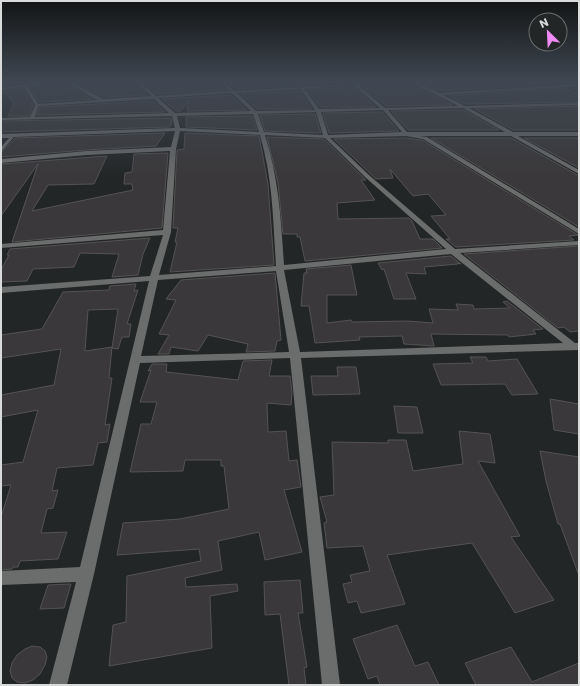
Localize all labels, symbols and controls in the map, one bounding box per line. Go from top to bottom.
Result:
north arrow [528,12,568,52]
text: N [537,14,551,32]

